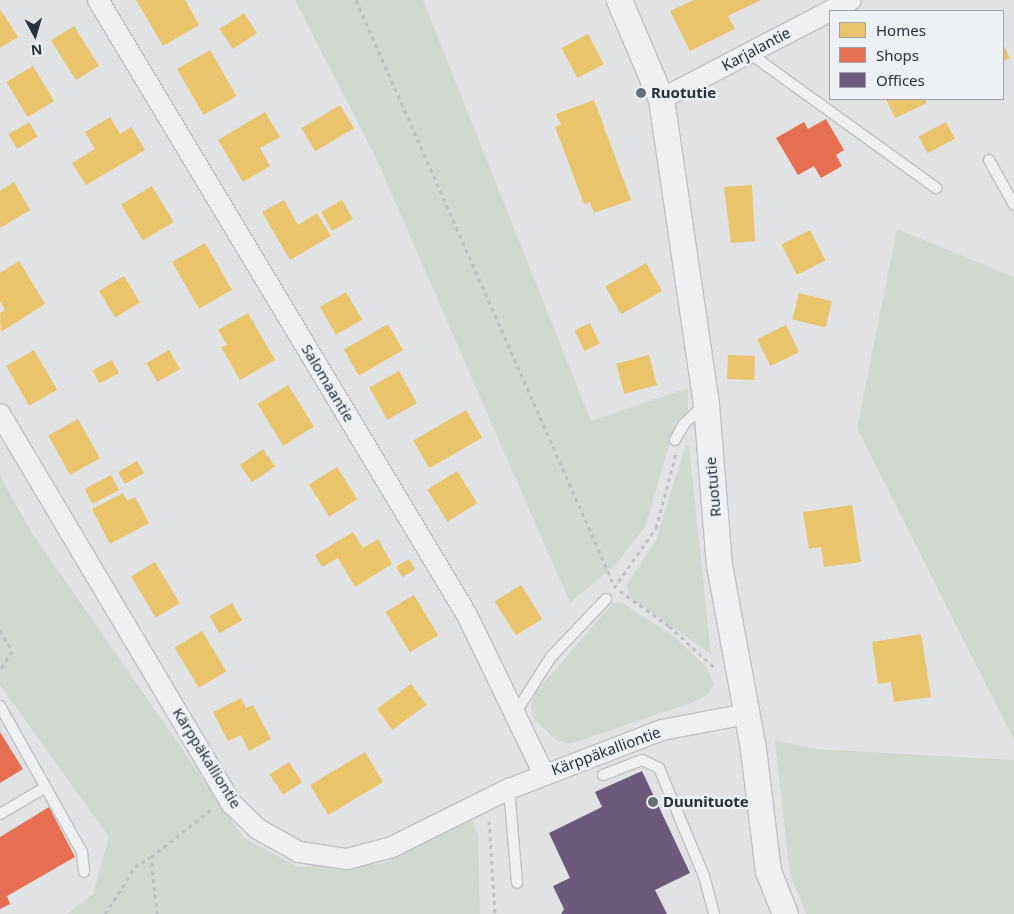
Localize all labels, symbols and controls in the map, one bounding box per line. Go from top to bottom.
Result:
north arrow [10,10,60,60]
legend [829,10,1004,100]
text: Homes [876,20,926,40]
street label: Karjalantie [718,23,794,75]
text: N [30,40,43,60]
text: Shops [876,45,919,65]
text: Offices [876,70,925,90]
place label: Ruotutie [651,84,716,102]
marker: Ruotutie [635,87,647,99]
street label: Salomaantie [298,341,358,425]
street label: Ruotutie [701,456,725,518]
street label: Kärppäkalliontie [169,705,245,811]
street label: Kärppäkalliontie [549,723,663,779]
place label: Duunituote [663,793,749,811]
marker: Duunituote [647,796,659,808]

